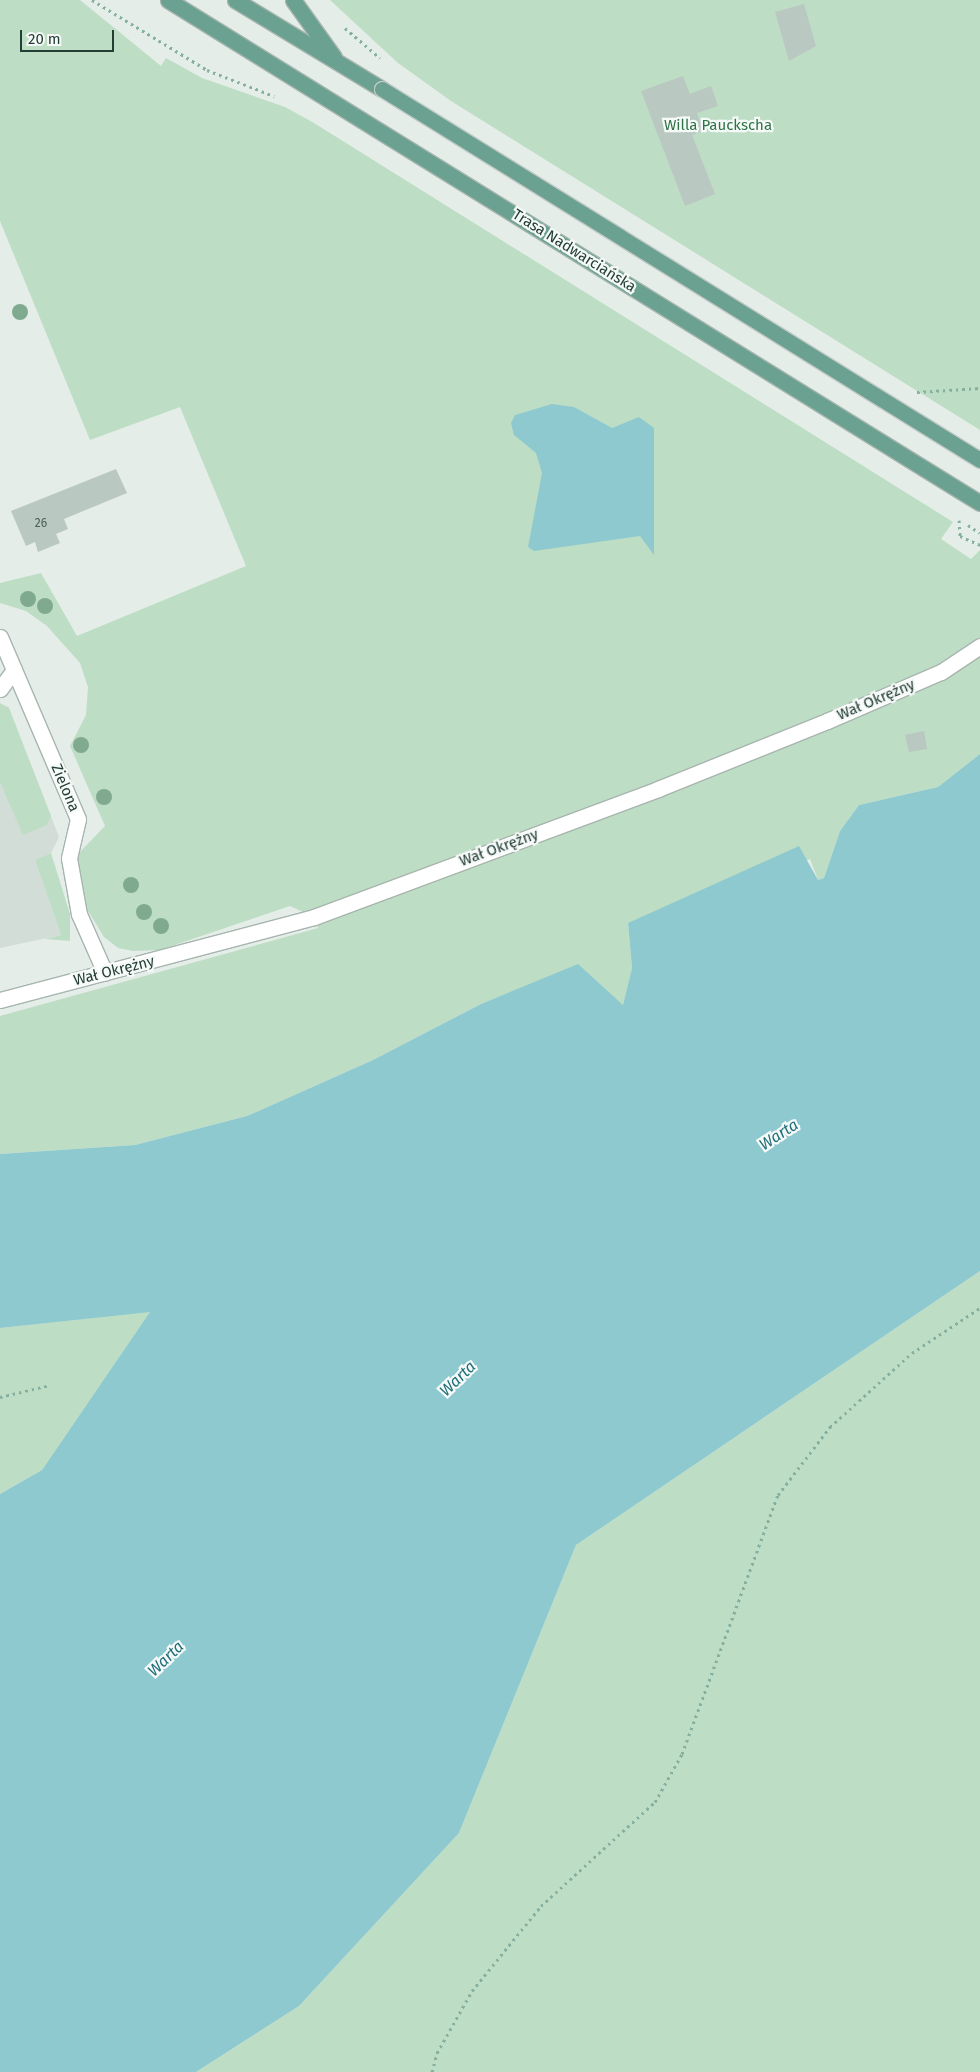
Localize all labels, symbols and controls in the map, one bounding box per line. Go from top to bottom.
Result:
scale bar [22,20,116,52]
text: 20 m [28,30,61,48]
park label: Willa Pauckscha [664,117,772,135]
street label: Trasa Nadwarciańska [509,206,639,296]
house number: 26 [35,517,47,531]
street label: Wał Okrężny [834,676,918,724]
street label: Zielona [47,761,83,815]
street label: Wał Okrężny [457,825,541,871]
street label: Wał Okrężny [72,952,156,990]
water label: Warta [756,1115,802,1155]
water label: Warta [436,1357,480,1401]
water label: Warta [144,1637,188,1681]

